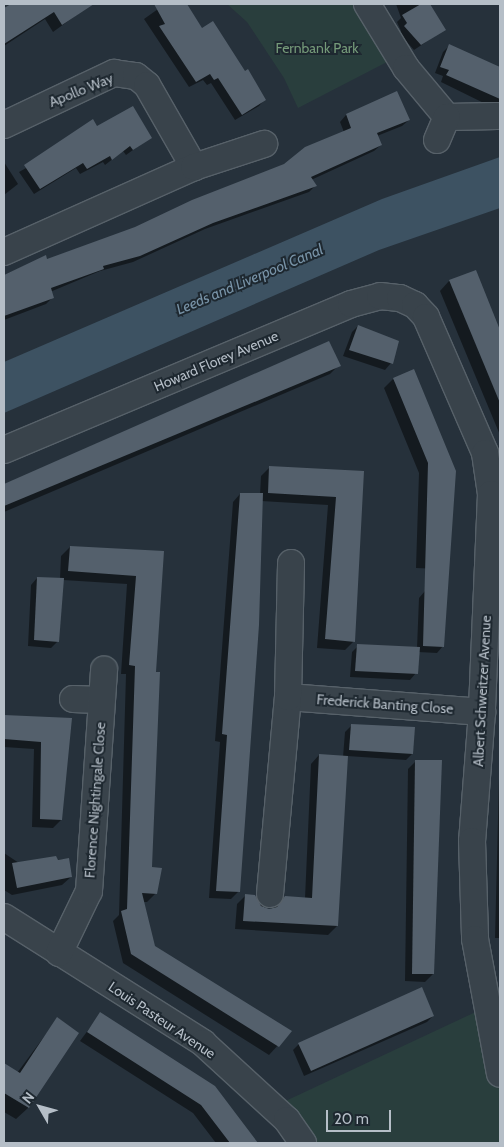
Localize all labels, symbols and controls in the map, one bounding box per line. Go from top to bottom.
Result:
park label: Fernbank Park [275,40,359,56]
street label: Apollo Way [46,70,116,110]
water label: Leeds and Liverpool Canal [174,241,326,319]
street label: Howard Florey Avenue [151,327,281,395]
street label: Albert Schweitzer Avenue [470,615,494,767]
street label: Frederick Banting Close [316,691,454,717]
street label: Florence Nightingale Close [81,721,109,879]
street label: Louis Pasteur Avenue [105,978,219,1062]
north arrow [15,1082,65,1132]
text: N [18,1088,38,1107]
scale bar [329,1100,394,1132]
text: 20 m [334,1110,369,1128]

